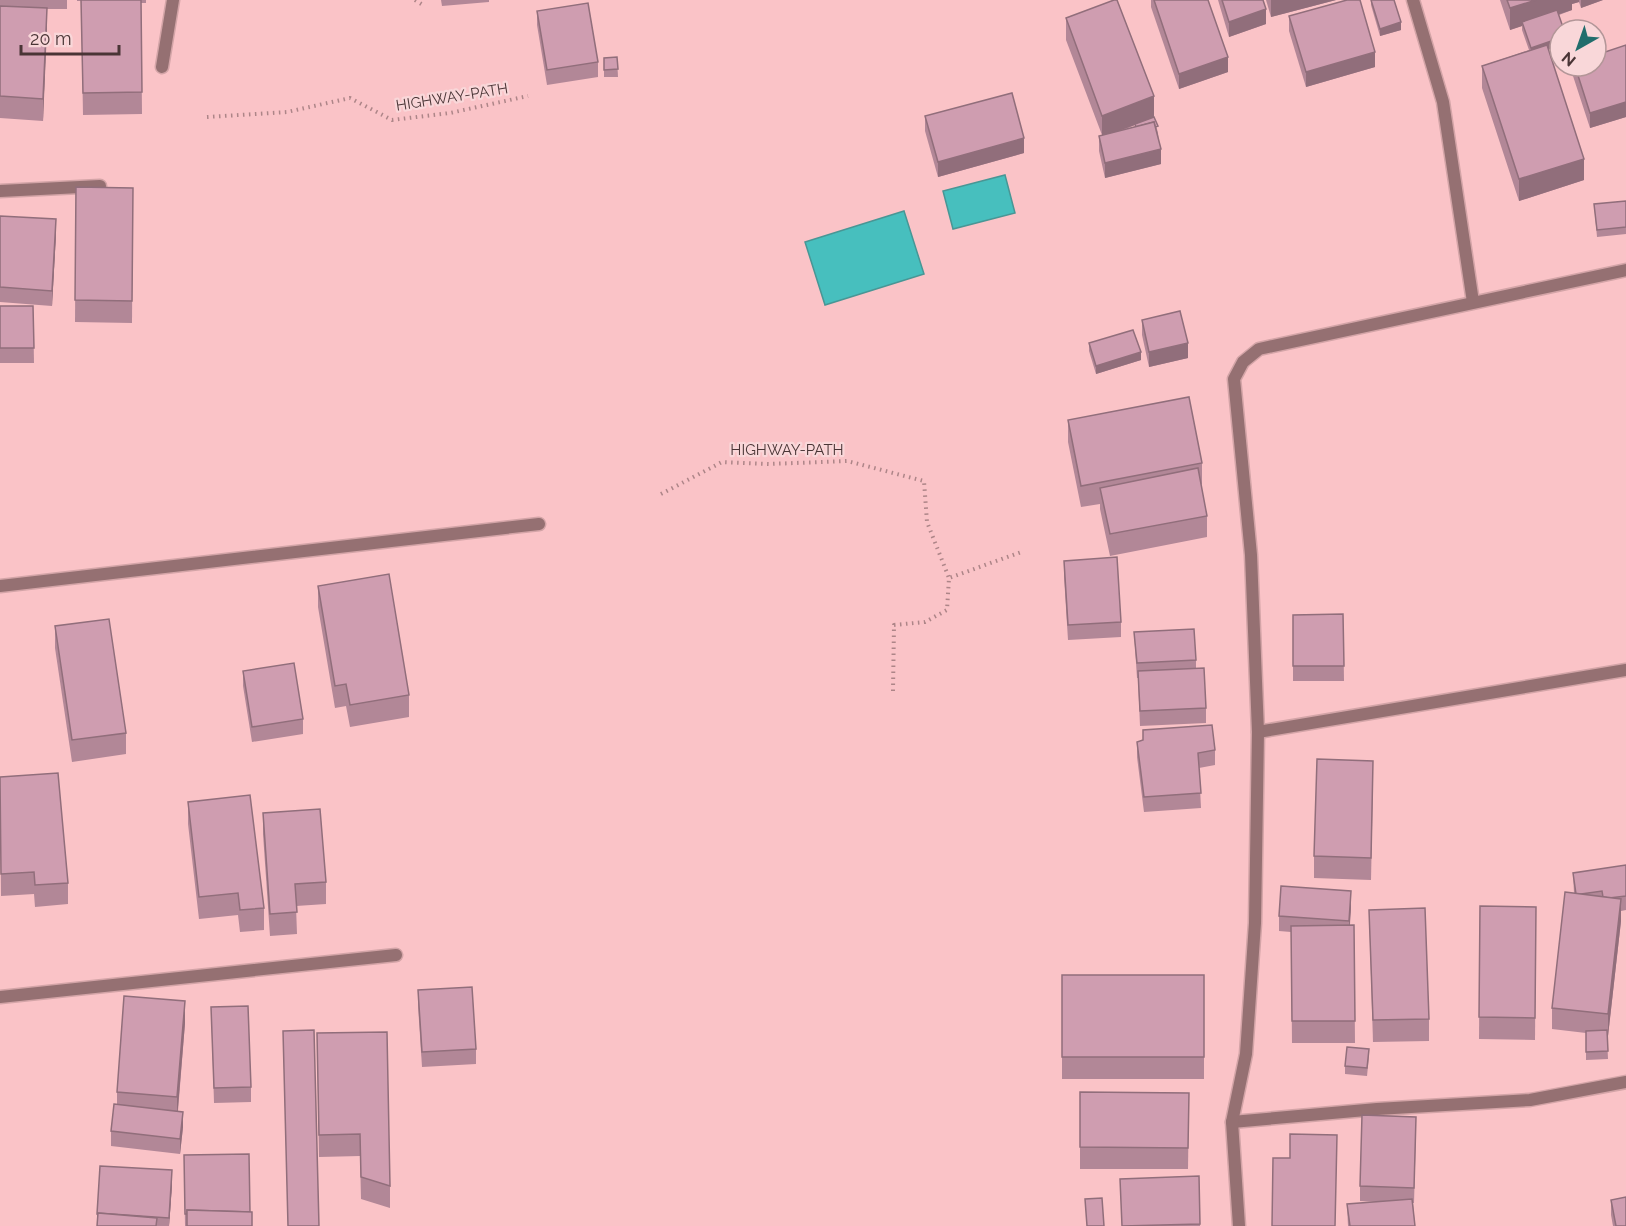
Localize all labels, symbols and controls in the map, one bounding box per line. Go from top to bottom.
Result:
scale bar [21,18,118,56]
north arrow [1548,18,1608,78]
text: 20 m [30,28,72,49]
text: N [1558,48,1579,70]
street label: HIGHWAY-PATH [395,79,509,115]
street label: HIGHWAY-PATH [730,441,844,459]

